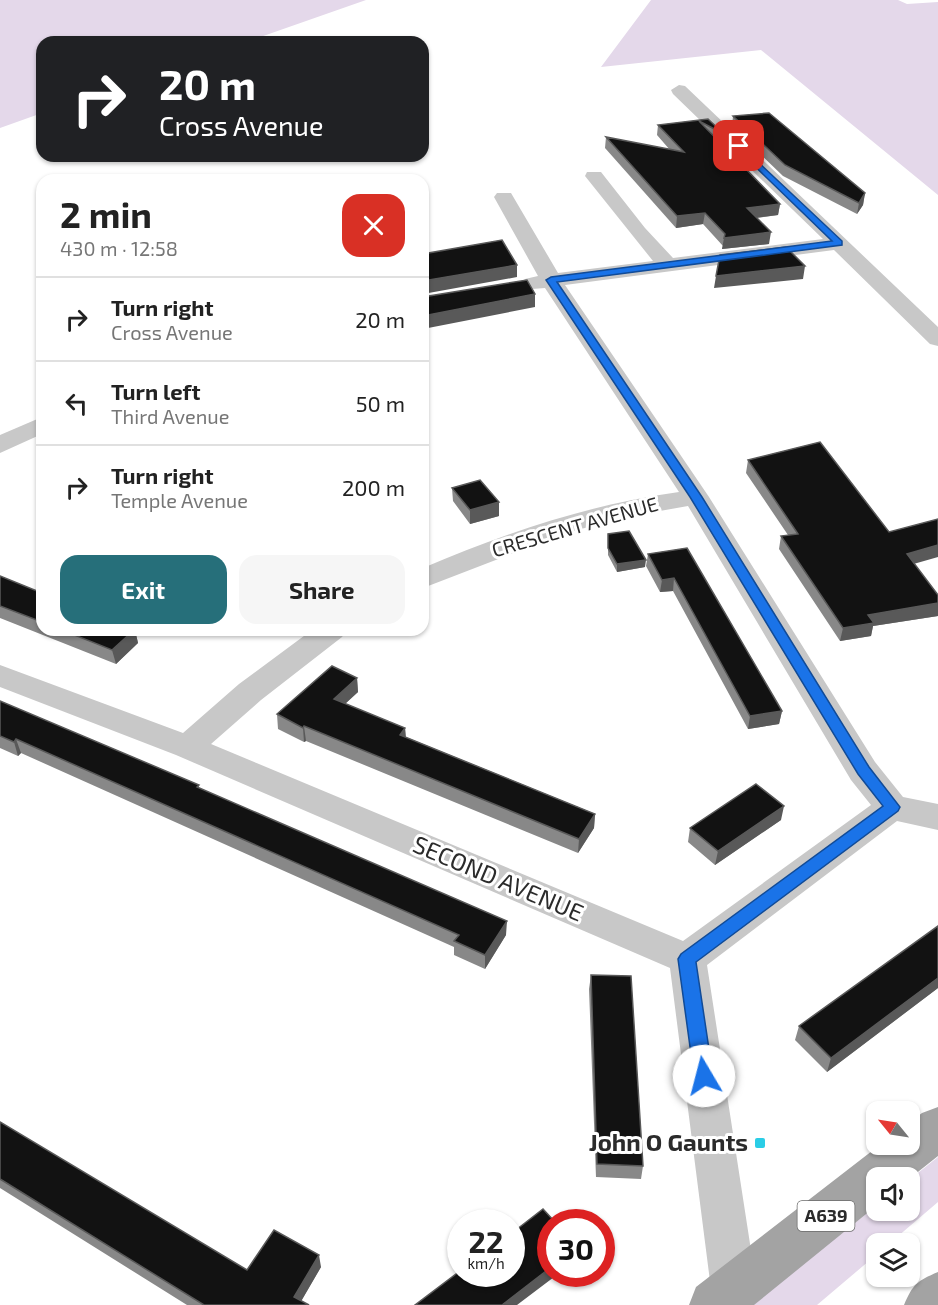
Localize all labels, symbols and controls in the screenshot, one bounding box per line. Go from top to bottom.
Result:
text: 20 m [159,58,256,108]
icon: right [60,60,138,138]
text: Cross Avenue [159,109,323,141]
pin [713,120,764,171]
icon: arrive [722,129,755,162]
text: 2 min [60,192,152,235]
button: close [342,194,405,257]
text: 430 m · 12:58 [60,236,178,260]
text: Turn right [111,294,213,320]
icon: right [60,303,93,336]
text: 20 m [355,306,405,332]
text: Cross Avenue [111,320,233,344]
text: Turn left [111,378,200,404]
icon: left [60,387,93,420]
text: 50 m [356,390,405,416]
text: Third Avenue [111,404,229,428]
text: Turn right [111,462,213,488]
icon: right [60,471,93,504]
text: 200 m [342,474,405,500]
text: Temple Avenue [111,488,248,512]
street label: CRESCENT AVENUE [489,491,661,561]
button: Exit [60,555,227,624]
button: Share [239,555,405,624]
street label: SECOND AVENUE [409,829,588,927]
position arrow [672,1044,736,1108]
north arrow [866,1101,920,1155]
map controls [866,1101,920,1287]
place label: John O Gaunts [589,1127,748,1156]
marker: John O Gaunts [753,1136,767,1150]
button: sound [866,1167,920,1221]
road number: A639 [798,1201,854,1231]
speed limit sign: 30 [537,1209,615,1287]
text: 22 [469,1223,503,1259]
button: layers [866,1233,920,1287]
text: km/h [467,1254,505,1272]

